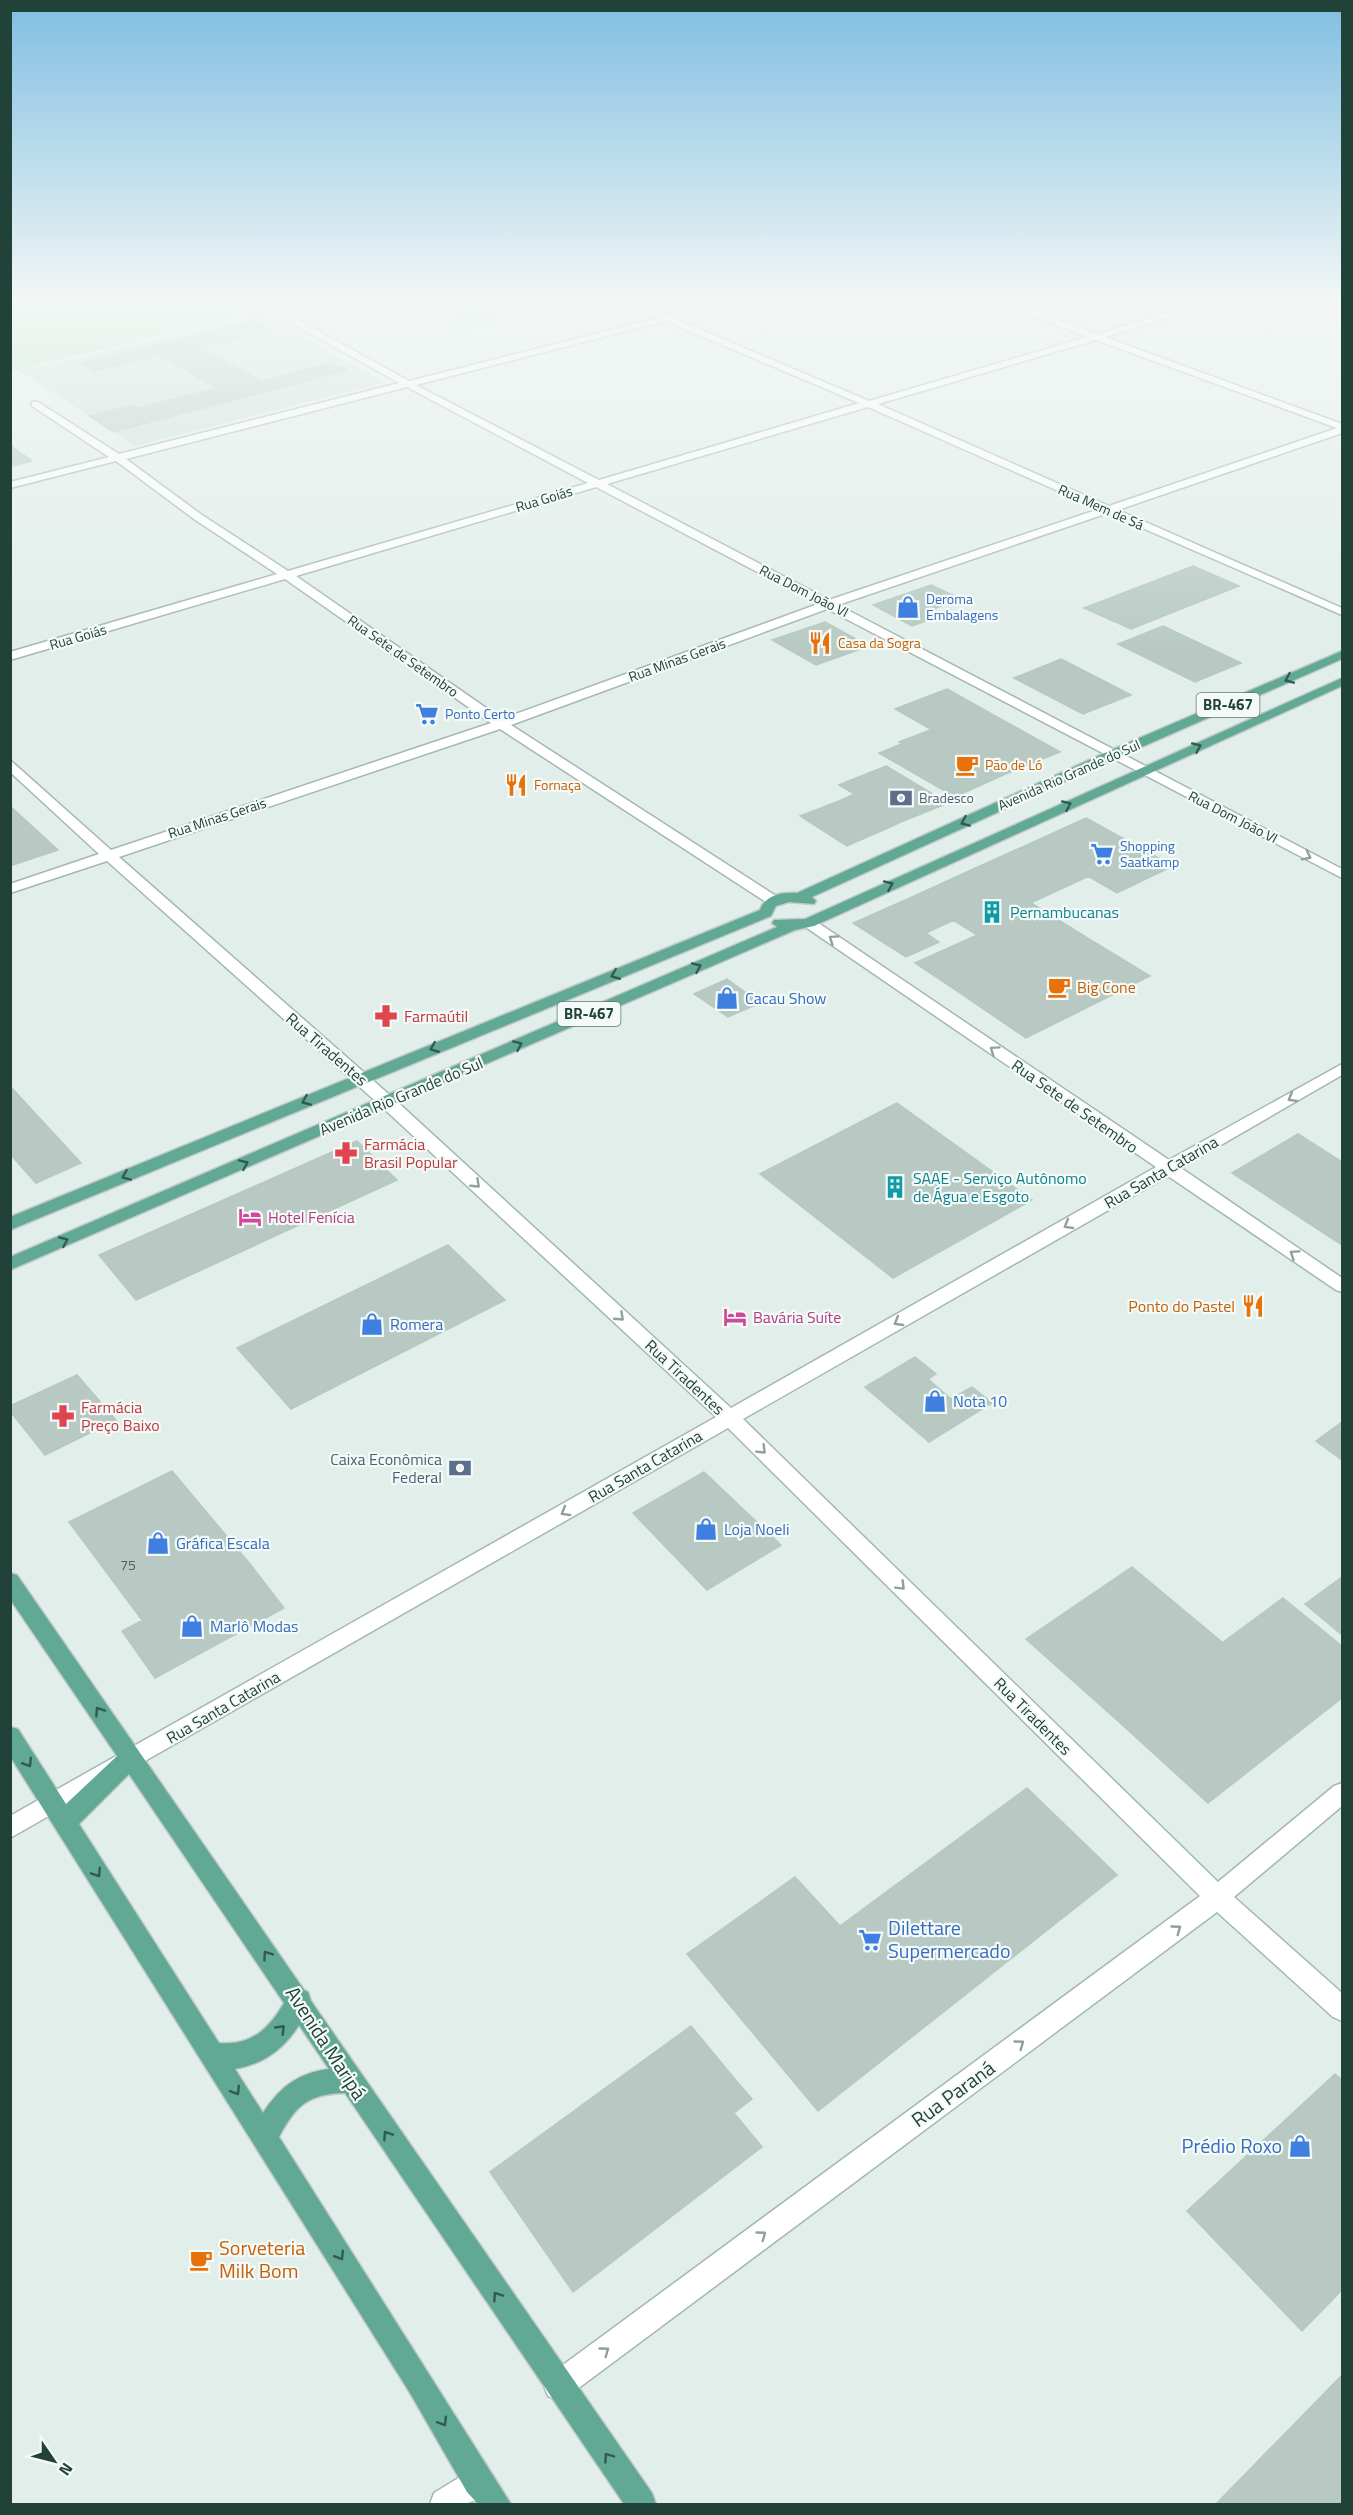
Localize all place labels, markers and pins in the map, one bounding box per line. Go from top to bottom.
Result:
place label: Deroma Embalagens [926,588,998,625]
shop icon: Deroma Embalagens [895,594,921,620]
restaurant icon: Casa da Sogra [807,630,833,656]
place label: Casa da Sogra [838,632,921,653]
supermarket icon: Ponto Certo [414,701,440,727]
place label: Ponto Certo [445,703,515,724]
cafe icon: Pão de Ló [954,752,980,778]
place label: Pão de Ló [985,754,1042,775]
restaurant icon: Fornaça [503,772,529,798]
place label: Fornaça [534,774,581,795]
bank icon: Bradesco [888,785,914,811]
place label: Bradesco [919,787,974,808]
place label: Shopping Saatkamp [1120,835,1179,872]
supermarket icon: Shopping Saatkamp [1089,841,1115,867]
building icon: Pernambucanas [979,899,1005,925]
place label: Pernambucanas [1010,900,1119,924]
cafe icon: Big Cone [1046,974,1072,1000]
place label: Big Cone [1077,975,1136,999]
shop icon: Cacau Show [714,985,740,1011]
place label: Cacau Show [745,986,827,1010]
pharmacy icon: Farmaútil [373,1003,399,1029]
place label: Farmaútil [404,1004,468,1028]
place label: Farmácia Brasil Popular [364,1132,458,1174]
pharmacy icon: Farmácia Brasil Popular [333,1140,359,1166]
place label: SAAE - Serviço Autônomo de Água e Esgoto [913,1166,1087,1208]
building icon: SAAE - Serviço Autônomo de Água e Esgoto [882,1174,908,1200]
hotel icon: Hotel Fenícia [237,1204,263,1230]
place label: Hotel Fenícia [268,1205,355,1229]
restaurant icon: Ponto do Pastel [1240,1293,1266,1319]
place label: Ponto do Pastel [1128,1294,1235,1318]
hotel icon: Bavária Suíte [722,1304,748,1330]
place label: Bavária Suíte [753,1305,841,1329]
shop icon: Romera [359,1311,385,1337]
place label: Romera [390,1312,443,1336]
shop icon: Nota 10 [922,1388,948,1414]
place label: Nota 10 [953,1389,1007,1413]
place label: Farmácia Preço Baixo [81,1395,160,1437]
pharmacy icon: Farmácia Preço Baixo [50,1403,76,1429]
place label: Caixa Econômica Federal [330,1447,442,1489]
bank icon: Caixa Econômica Federal [447,1455,473,1481]
shop icon: Loja Noeli [693,1516,719,1542]
place label: Loja Noeli [724,1517,790,1541]
shop icon: Gráfica Escala [145,1530,171,1556]
place label: Gráfica Escala [176,1531,270,1555]
shop icon: Marlô Modas [179,1613,205,1639]
place label: Marlô Modas [210,1614,298,1638]
place label: Dilettare Supermercado [888,1912,1010,1966]
supermarket icon: Dilettare Supermercado [857,1927,883,1953]
place label: Prédio Roxo [1182,2130,1282,2161]
shop icon: Prédio Roxo [1287,2133,1313,2159]
place label: Sorveteria Milk Bom [219,2232,305,2286]
cafe icon: Sorveteria Milk Bom [188,2247,214,2273]

